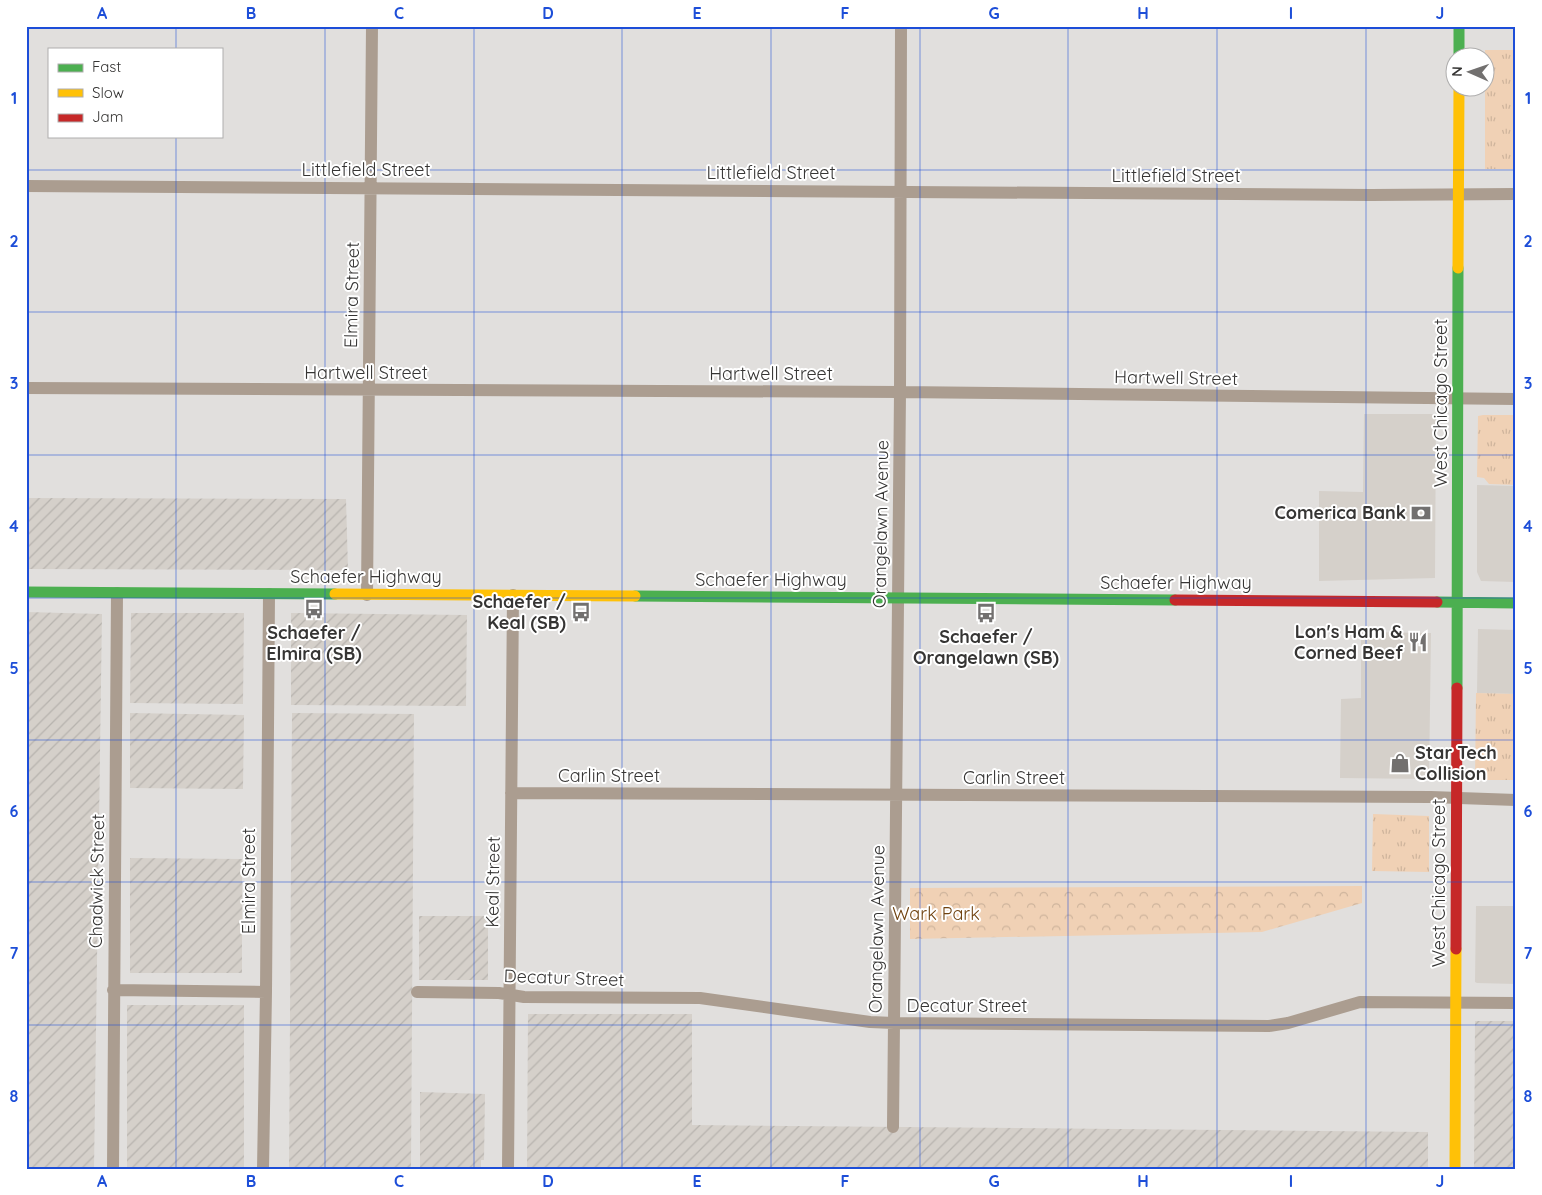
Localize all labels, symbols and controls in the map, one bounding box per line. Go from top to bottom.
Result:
text: A [97,3,108,23]
text: B [246,3,256,23]
text: C [394,3,404,23]
text: D [542,3,554,23]
text: E [692,3,702,23]
text: F [841,3,850,23]
text: G [988,3,1000,23]
text: H [1137,3,1149,23]
text: I [1289,3,1293,23]
text: J [1436,3,1444,23]
legend [48,48,222,138]
north arrow [1444,48,1494,98]
text: Fast [92,57,121,76]
text: N [1448,66,1466,77]
text: Slow [92,83,124,102]
text: 1 [11,88,17,108]
text: 1 [1525,88,1531,108]
text: Jam [92,107,123,126]
street label: Littlefield Street [301,158,431,181]
street label: Littlefield Street [706,161,836,184]
street label: Littlefield Street [1111,164,1241,187]
text: 2 [9,231,19,251]
text: 2 [1523,231,1533,251]
street label: Elmira Street [339,242,364,348]
street label: West Chicago Street [1429,319,1452,487]
street label: Hartwell Street [304,361,428,384]
street label: Hartwell Street [709,362,833,385]
street label: Hartwell Street [1114,365,1238,390]
text: 3 [10,373,18,393]
text: 3 [1524,373,1532,393]
street label: Orangelawn Avenue [868,440,893,608]
place label: Comerica Bank [1274,501,1406,524]
bank icon: Comerica Bank [1410,502,1432,524]
text: 4 [9,516,19,536]
text: 4 [1523,516,1533,536]
street label: Schaefer Highway [290,565,442,588]
street label: Schaefer Highway [695,568,847,591]
street label: Schaefer Highway [1100,571,1252,594]
place label: Schaefer / Keal (SB) [472,590,566,634]
bus stop icon: Schaefer / Elmira (SB) [303,598,325,620]
bus stop icon: Schaefer / Keal (SB) [570,601,592,623]
bus stop icon: Schaefer / Orangelawn (SB) [975,602,997,624]
place label: Lon's Ham & Corned Beef [1294,620,1403,664]
place label: Schaefer / Elmira (SB) [266,621,362,665]
place label: Schaefer / Orangelawn (SB) [913,625,1059,669]
restaurant icon: Lon's Ham & Corned Beef [1407,631,1429,653]
text: 5 [9,658,19,678]
text: 5 [1523,658,1533,678]
place label: Star Tech Collision [1415,741,1497,785]
shop icon: Star Tech Collision [1389,752,1411,774]
street label: Carlin Street [558,764,660,787]
street label: Carlin Street [963,766,1065,789]
street label: West Chicago Street [1427,799,1450,967]
text: 6 [10,801,19,821]
text: 6 [1524,801,1533,821]
street label: Chadwick Street [84,814,109,948]
street label: Elmira Street [237,828,260,934]
street label: Keal Street [480,836,505,928]
street label: Orangelawn Avenue [864,845,889,1013]
park label: Wark Park [892,902,980,925]
text: 7 [10,943,19,963]
text: 7 [1524,943,1533,963]
street label: Decatur Street [503,964,625,991]
street label: Decatur Street [907,994,1027,1017]
text: 8 [10,1086,19,1106]
text: 8 [1524,1086,1533,1106]
text: A [97,1171,108,1191]
text: B [246,1171,256,1191]
text: C [394,1171,404,1191]
text: D [542,1171,554,1191]
text: E [692,1171,702,1191]
text: F [841,1171,850,1191]
text: G [988,1171,1000,1191]
text: H [1137,1171,1149,1191]
text: I [1289,1171,1293,1191]
text: J [1436,1171,1444,1191]

